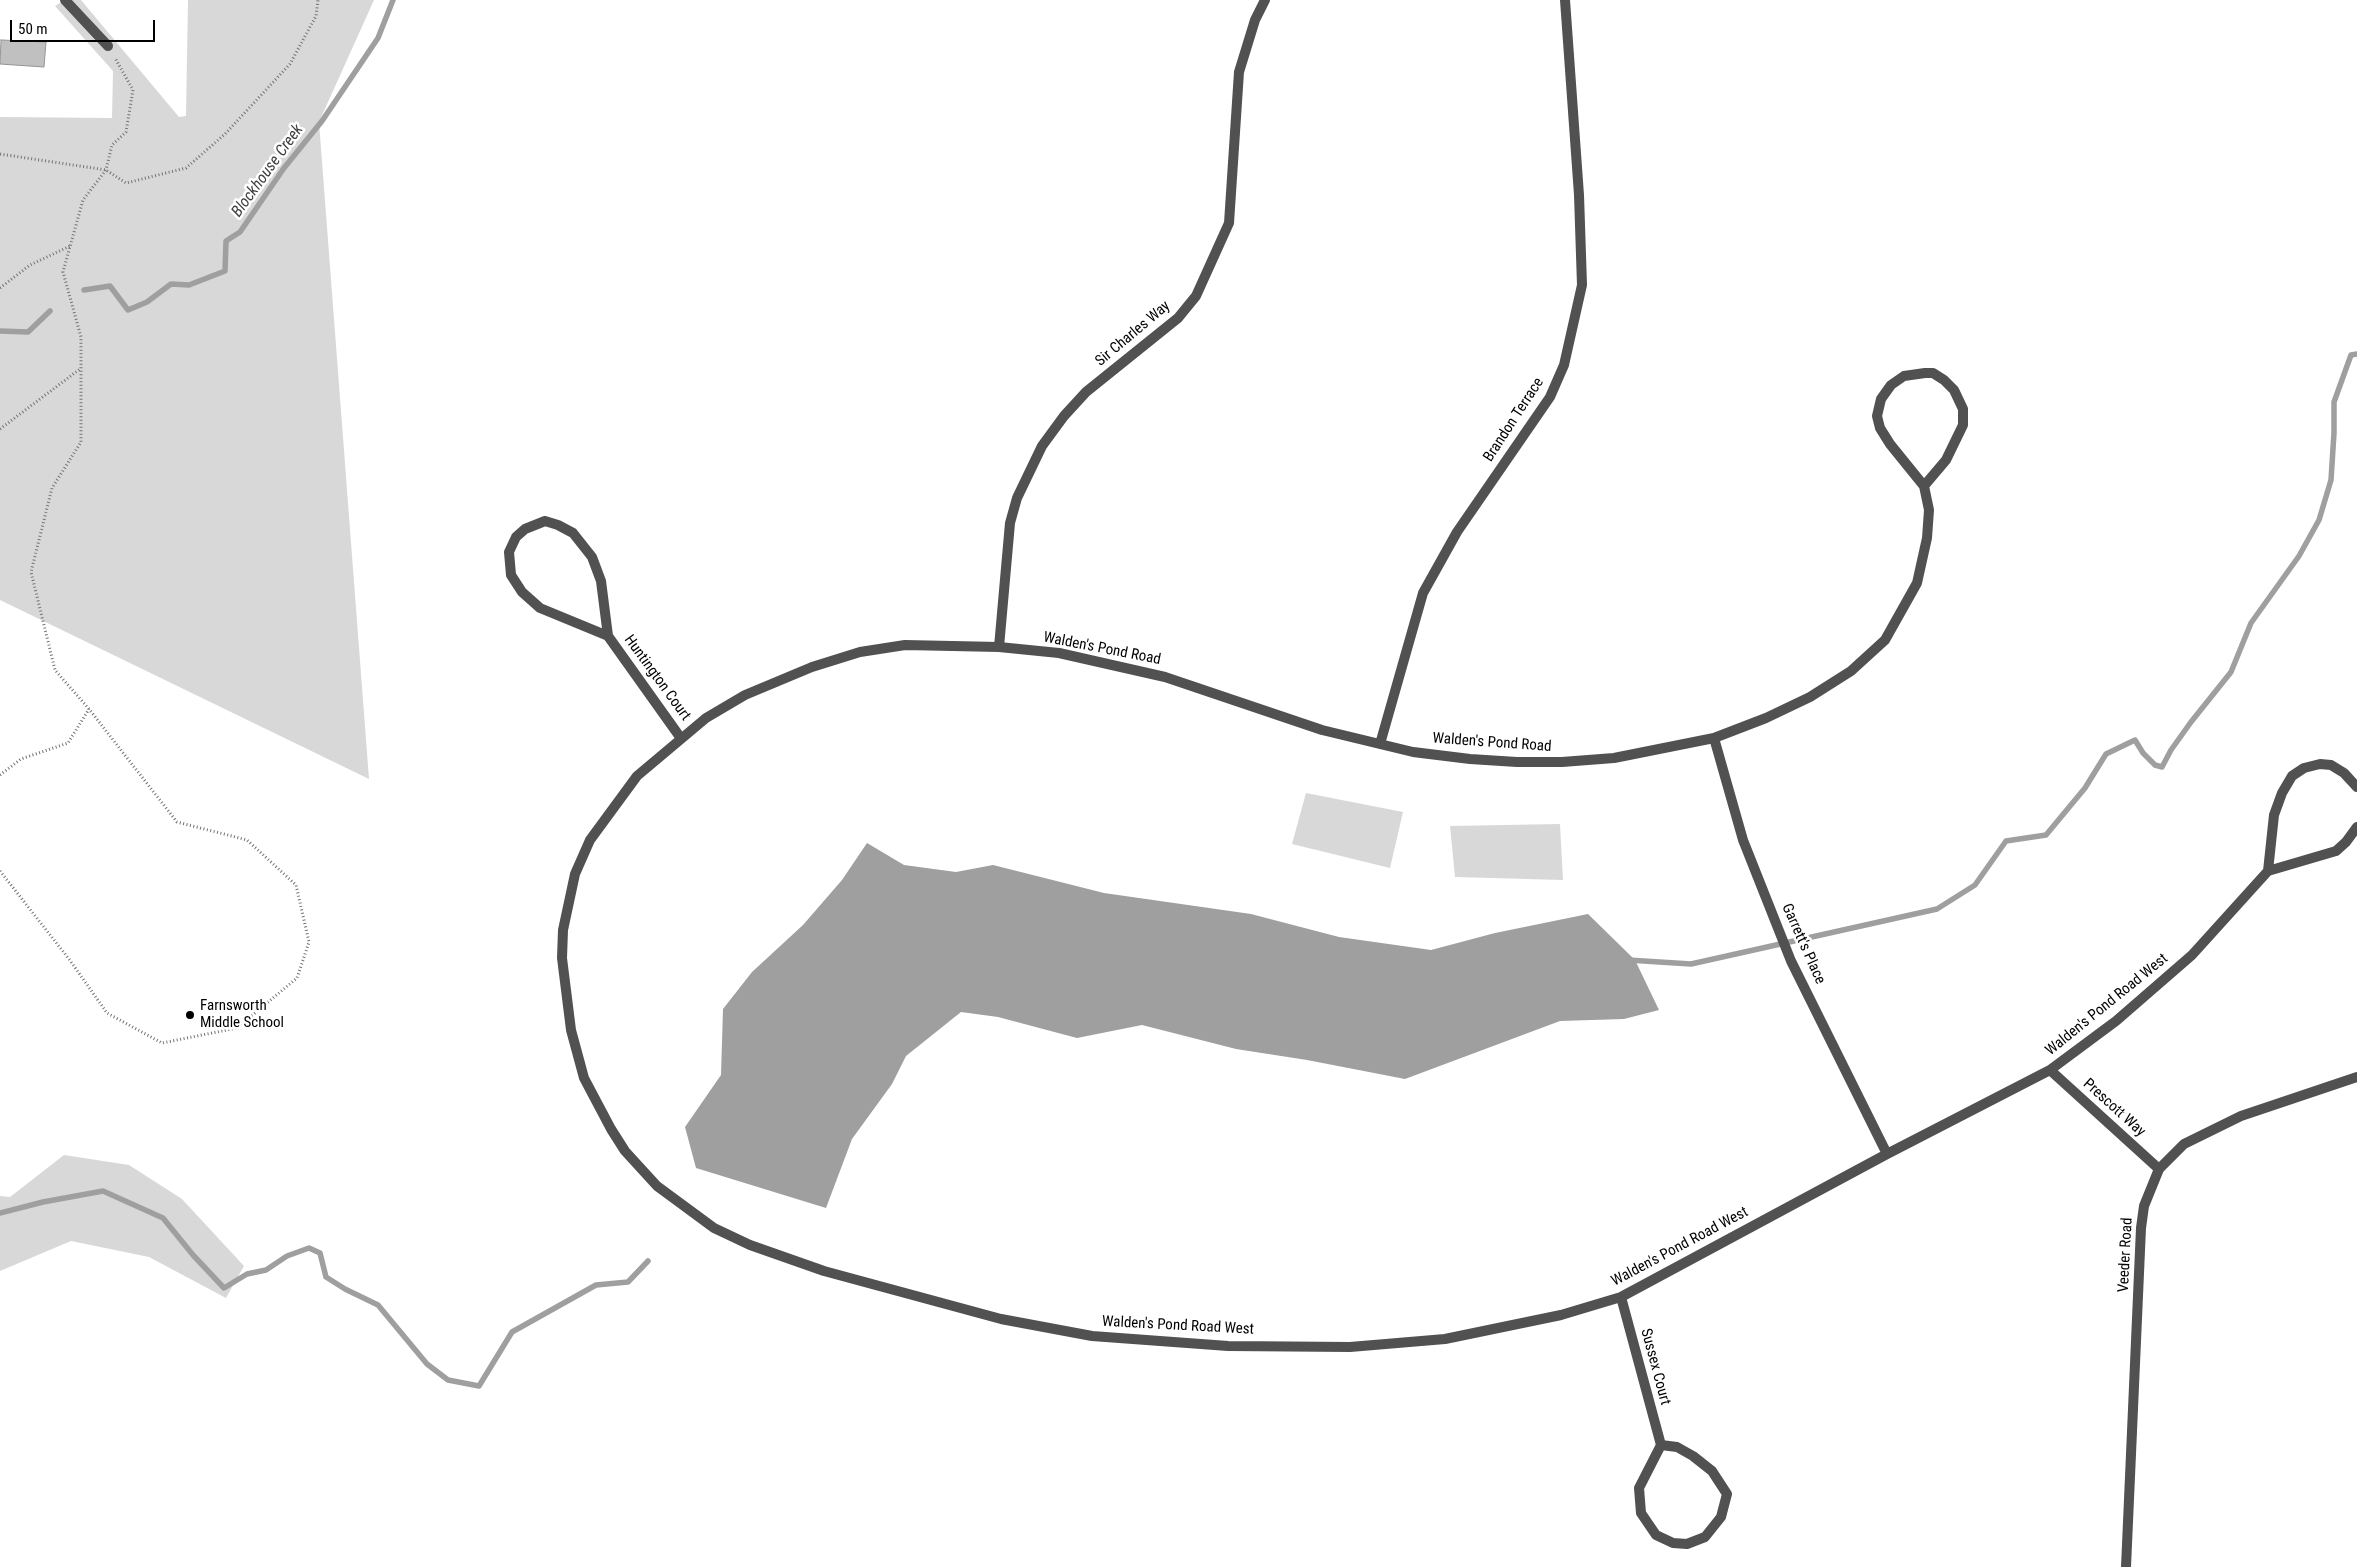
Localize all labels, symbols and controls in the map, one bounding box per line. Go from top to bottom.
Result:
scale bar [12,10,158,42]
text: 50 m [18,20,48,38]
water label: Blockhouse Creek [228,121,308,221]
street label: Sir Charles Way [1092,298,1174,370]
street label: Brandon Terrace [1480,375,1548,465]
street label: Walden's Pond Road [1042,629,1162,669]
street label: Huntington Court [620,632,694,724]
street label: Walden's Pond Road [1432,730,1552,756]
street label: Garrett's Place [1777,901,1829,987]
street label: Walden's Pond Road West [2042,950,2172,1060]
place label: Farnsworth Middle School [200,997,284,1032]
marker: Farnsworth Middle School [184,1009,196,1021]
street label: Prescott Way [2079,1075,2149,1141]
street label: Walden's Pond Road West [1609,1203,1751,1291]
street label: Veeder Road [2115,1217,2137,1293]
street label: Walden's Pond Road West [1102,1313,1254,1339]
street label: Sussex Court [1636,1327,1674,1407]

